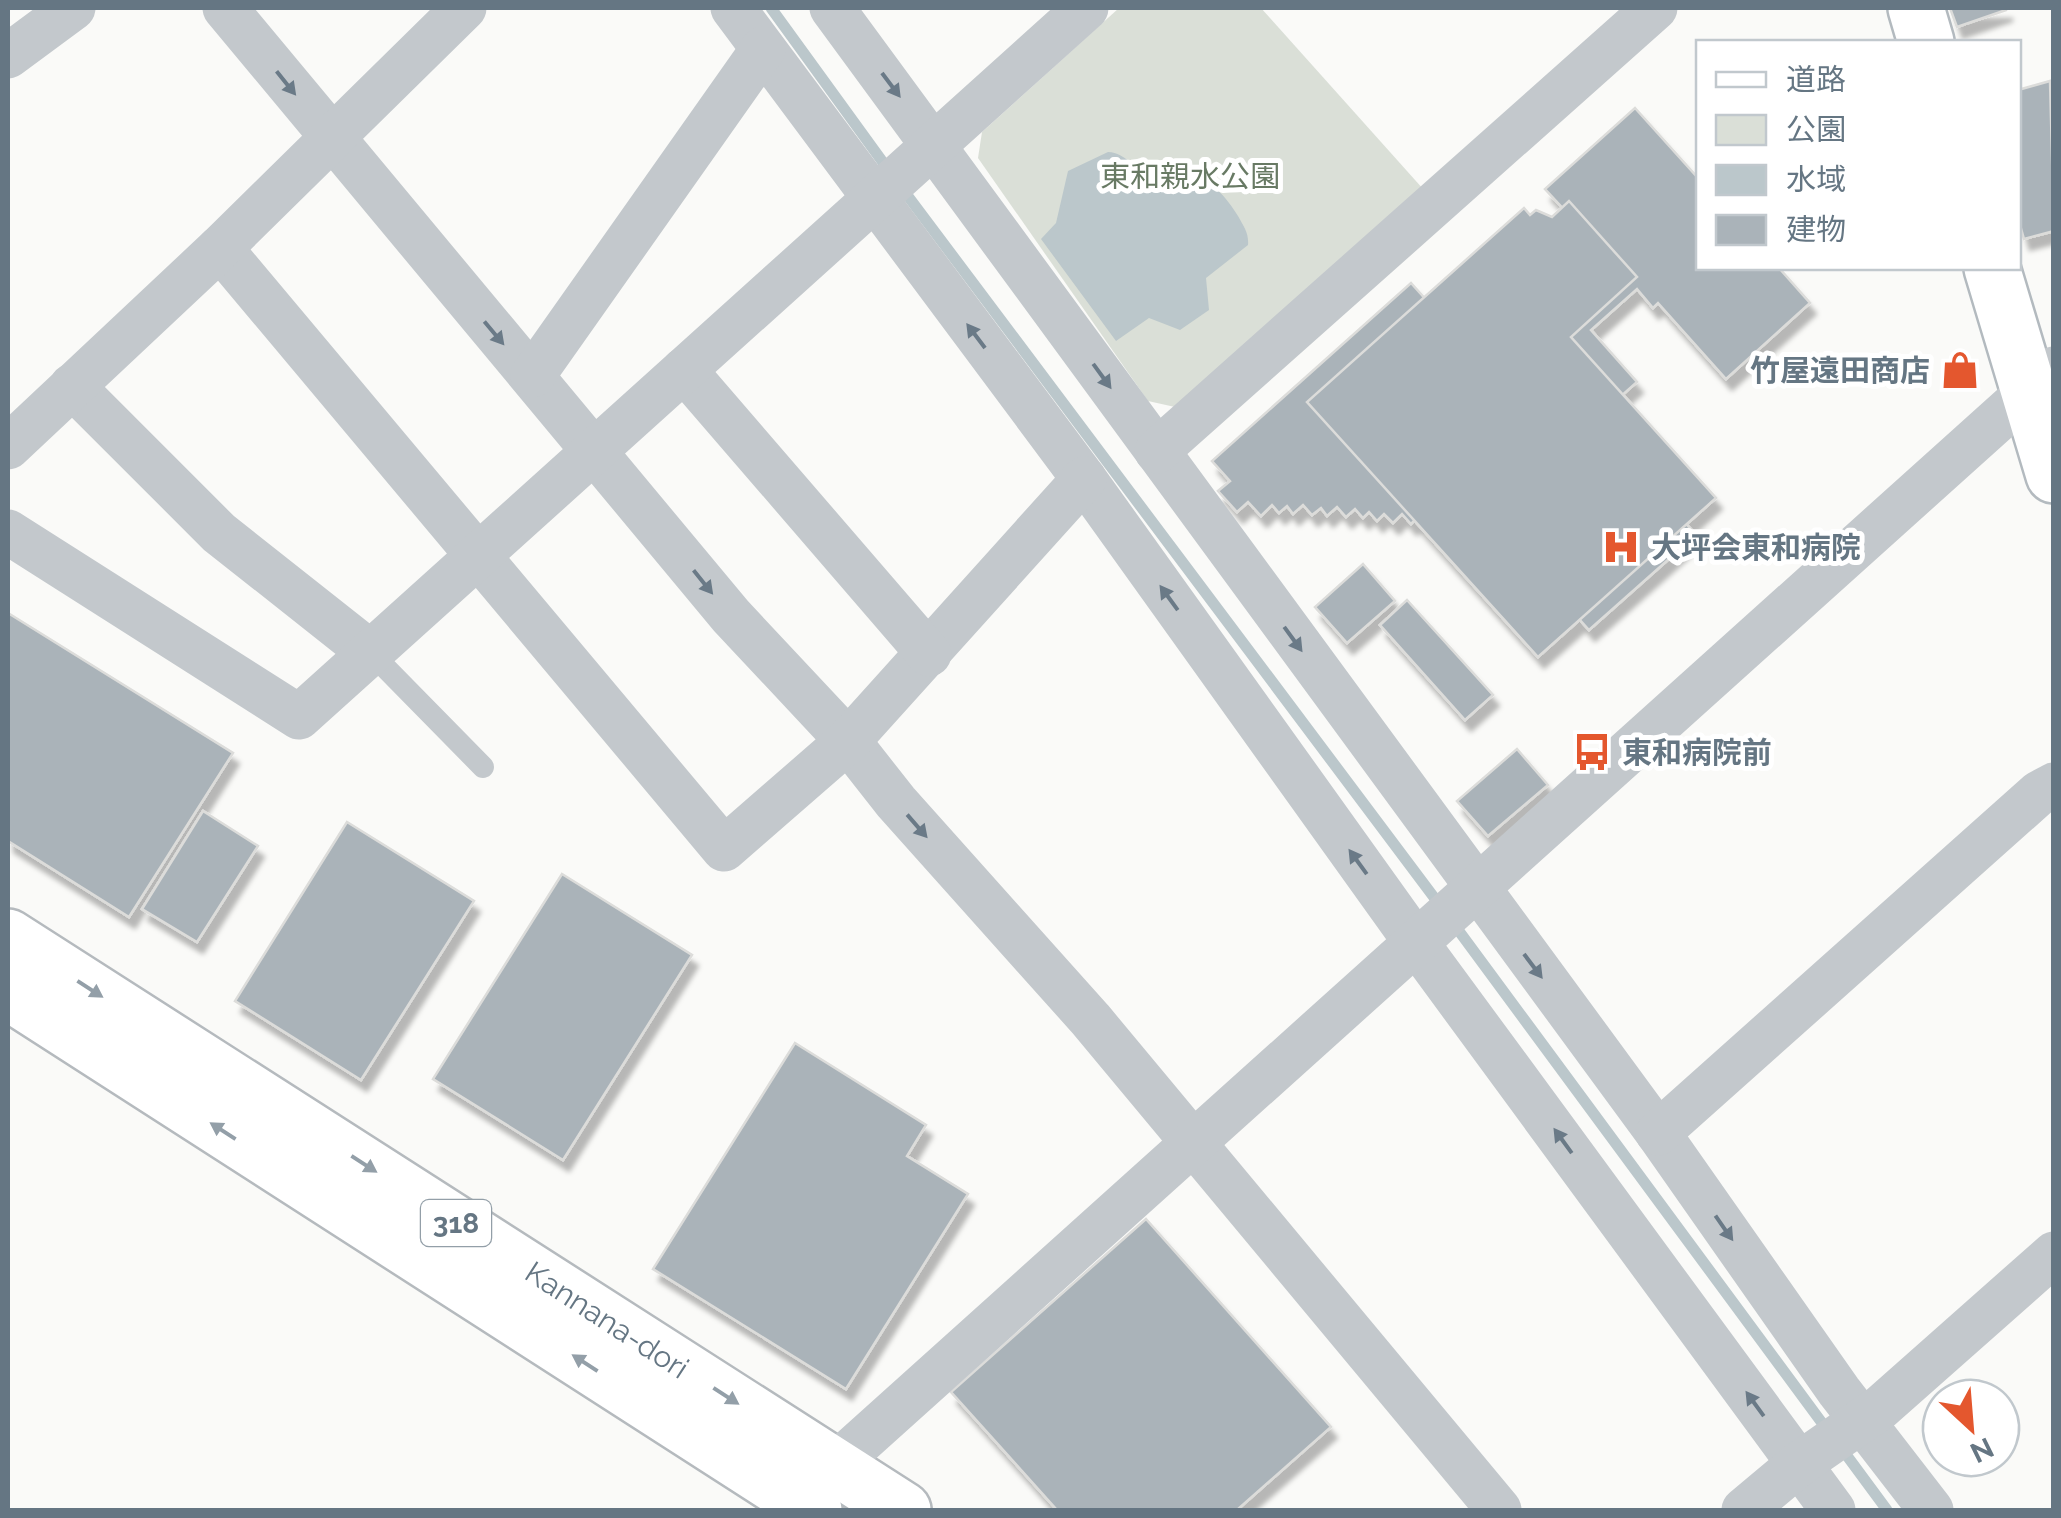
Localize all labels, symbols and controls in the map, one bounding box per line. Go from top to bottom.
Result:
legend [1696,40,2021,270]
text: 道路 [1786,62,1846,97]
one-way arrow [275,71,296,96]
one-way arrow [880,72,900,98]
text: 公園 [1786,112,1846,147]
park label: 東和親水公園 [1100,159,1280,194]
text: 水域 [1786,162,1846,197]
text: 建物 [1786,212,1846,247]
one-way arrow [483,320,504,345]
one-way arrow [967,323,987,349]
shop icon: 竹屋遠田商店 [1939,349,1981,391]
place label: 竹屋遠田商店 [1750,353,1930,388]
one-way arrow [1092,363,1112,389]
hospital icon: 大坪会東和病院 [1600,526,1642,568]
place label: 大坪会東和病院 [1651,530,1861,565]
one-way arrow [692,569,713,594]
one-way arrow [1159,584,1179,611]
one-way arrow [1283,626,1303,652]
bus stop icon: 東和病院前 [1571,731,1613,773]
place label: 東和病院前 [1622,735,1772,770]
one-way arrow [905,813,927,838]
one-way arrow [1349,849,1368,875]
one-way arrow [1522,953,1542,979]
one-way arrow [76,980,103,998]
one-way arrow [210,1122,237,1140]
one-way arrow [1554,1128,1573,1154]
one-way arrow [350,1155,377,1173]
road number: 318 [421,1200,491,1246]
one-way arrow [1714,1215,1733,1241]
street label: Kannana-dori [519,1254,695,1386]
one-way arrow [572,1354,599,1373]
north arrow [1921,1378,2021,1478]
one-way arrow [712,1386,740,1404]
one-way arrow [1746,1390,1765,1417]
text: N [1965,1431,1999,1470]

